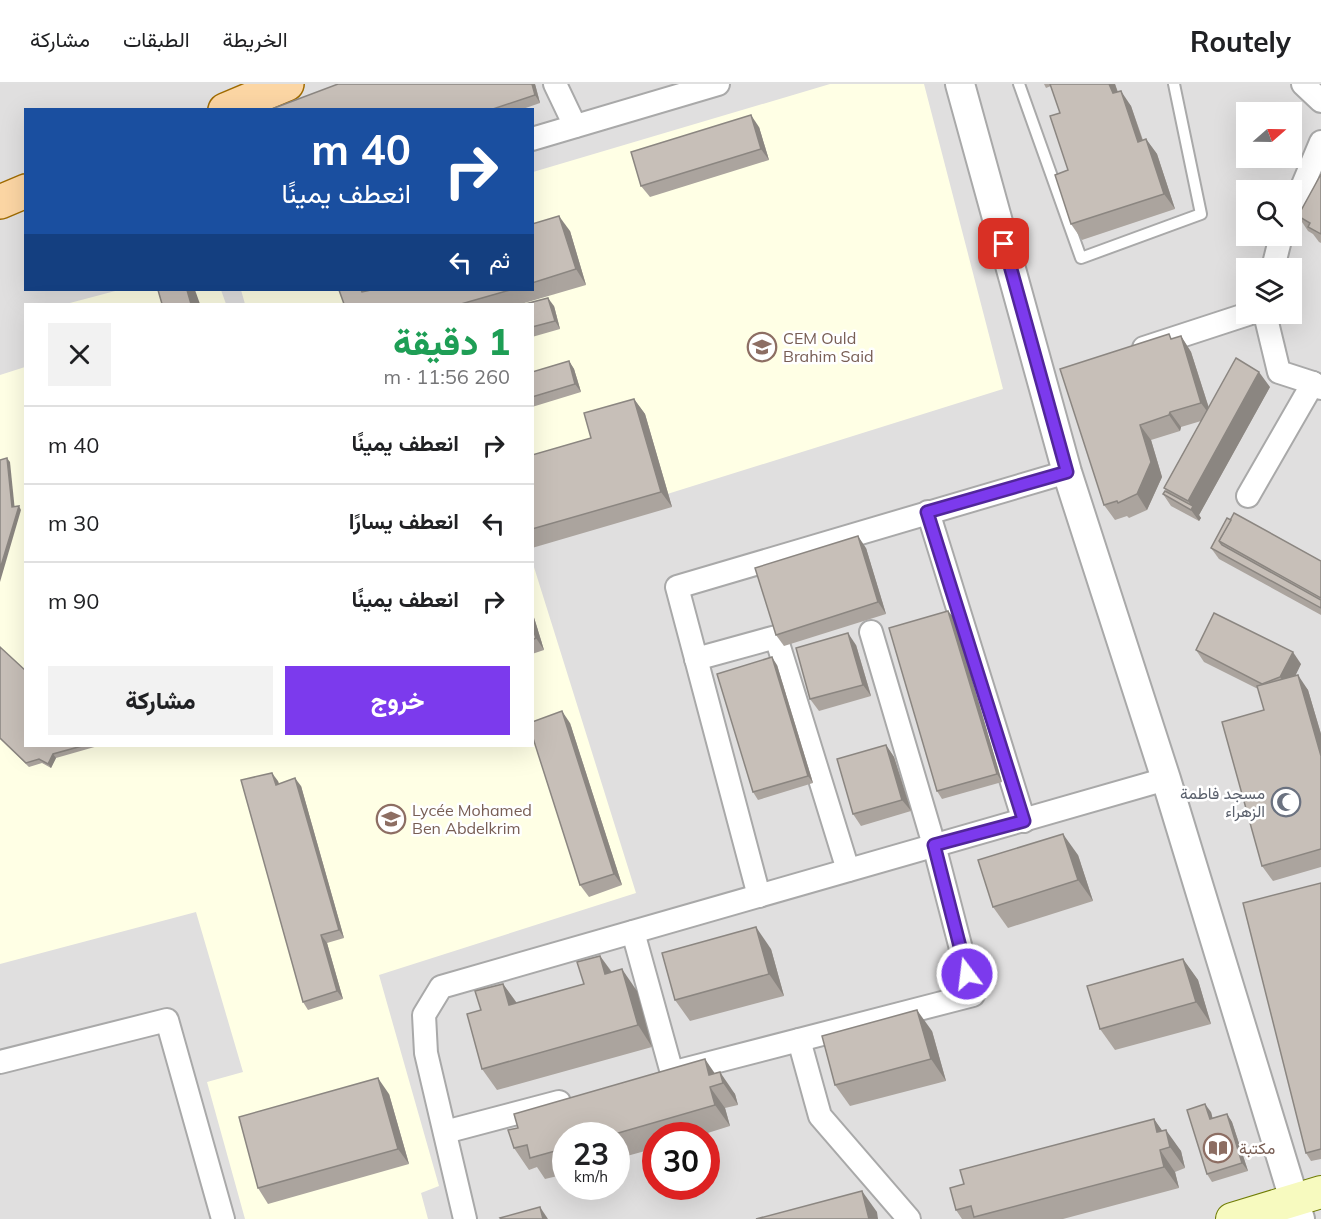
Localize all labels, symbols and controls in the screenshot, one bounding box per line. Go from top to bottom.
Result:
text: Routely [1190,24,1291,59]
text: مشاركة [30,26,90,52]
text: الطبقات [123,26,190,52]
text: الخريطة [223,26,288,52]
north arrow [1236,102,1302,168]
map controls [1236,102,1302,324]
text: 40 m [311,123,411,176]
icon: right [432,132,510,210]
text: انعطف يمينًا [281,176,411,210]
button: search [1236,180,1302,246]
pin [978,218,1029,269]
icon: arrive [987,227,1020,260]
icon: left [444,246,477,279]
text: ثم [489,246,510,274]
button: layers [1236,258,1302,324]
text: 1 دقيقة [393,319,510,364]
button: close [48,323,111,386]
place label: CEM Ould Brahim Said [783,328,874,366]
school or university icon: CEM Ould Brahim Said [746,331,778,363]
text: 260 m · 11:56 [384,364,510,389]
text: انعطف يمينًا [352,429,459,457]
icon: right [477,429,510,462]
text: 40 m [48,431,99,459]
text: انعطف يسارًا [349,507,459,535]
icon: left [477,507,510,540]
text: 30 m [48,509,99,537]
text: انعطف يمينًا [352,585,459,613]
icon: right [477,585,510,618]
text: 90 m [48,587,99,615]
button: مشاركة [48,666,273,735]
button: خروج [285,666,510,735]
place label: مسجد فاطمة الزهراء [1180,783,1265,822]
mosque icon: مسجد فاطمة الزهراء [1270,786,1302,818]
place label: Lycée Mohamed Ben Abdelkrim [412,800,532,838]
school or university icon: Lycée Mohamed Ben Abdelkrim [375,803,407,835]
position arrow [935,942,999,1006]
speed limit sign: 30 [642,1122,720,1200]
library icon: مكتبة [1202,1132,1234,1164]
text: 23 [573,1135,609,1173]
place label: مكتبة [1239,1138,1275,1158]
text: km/h [574,1167,608,1186]

